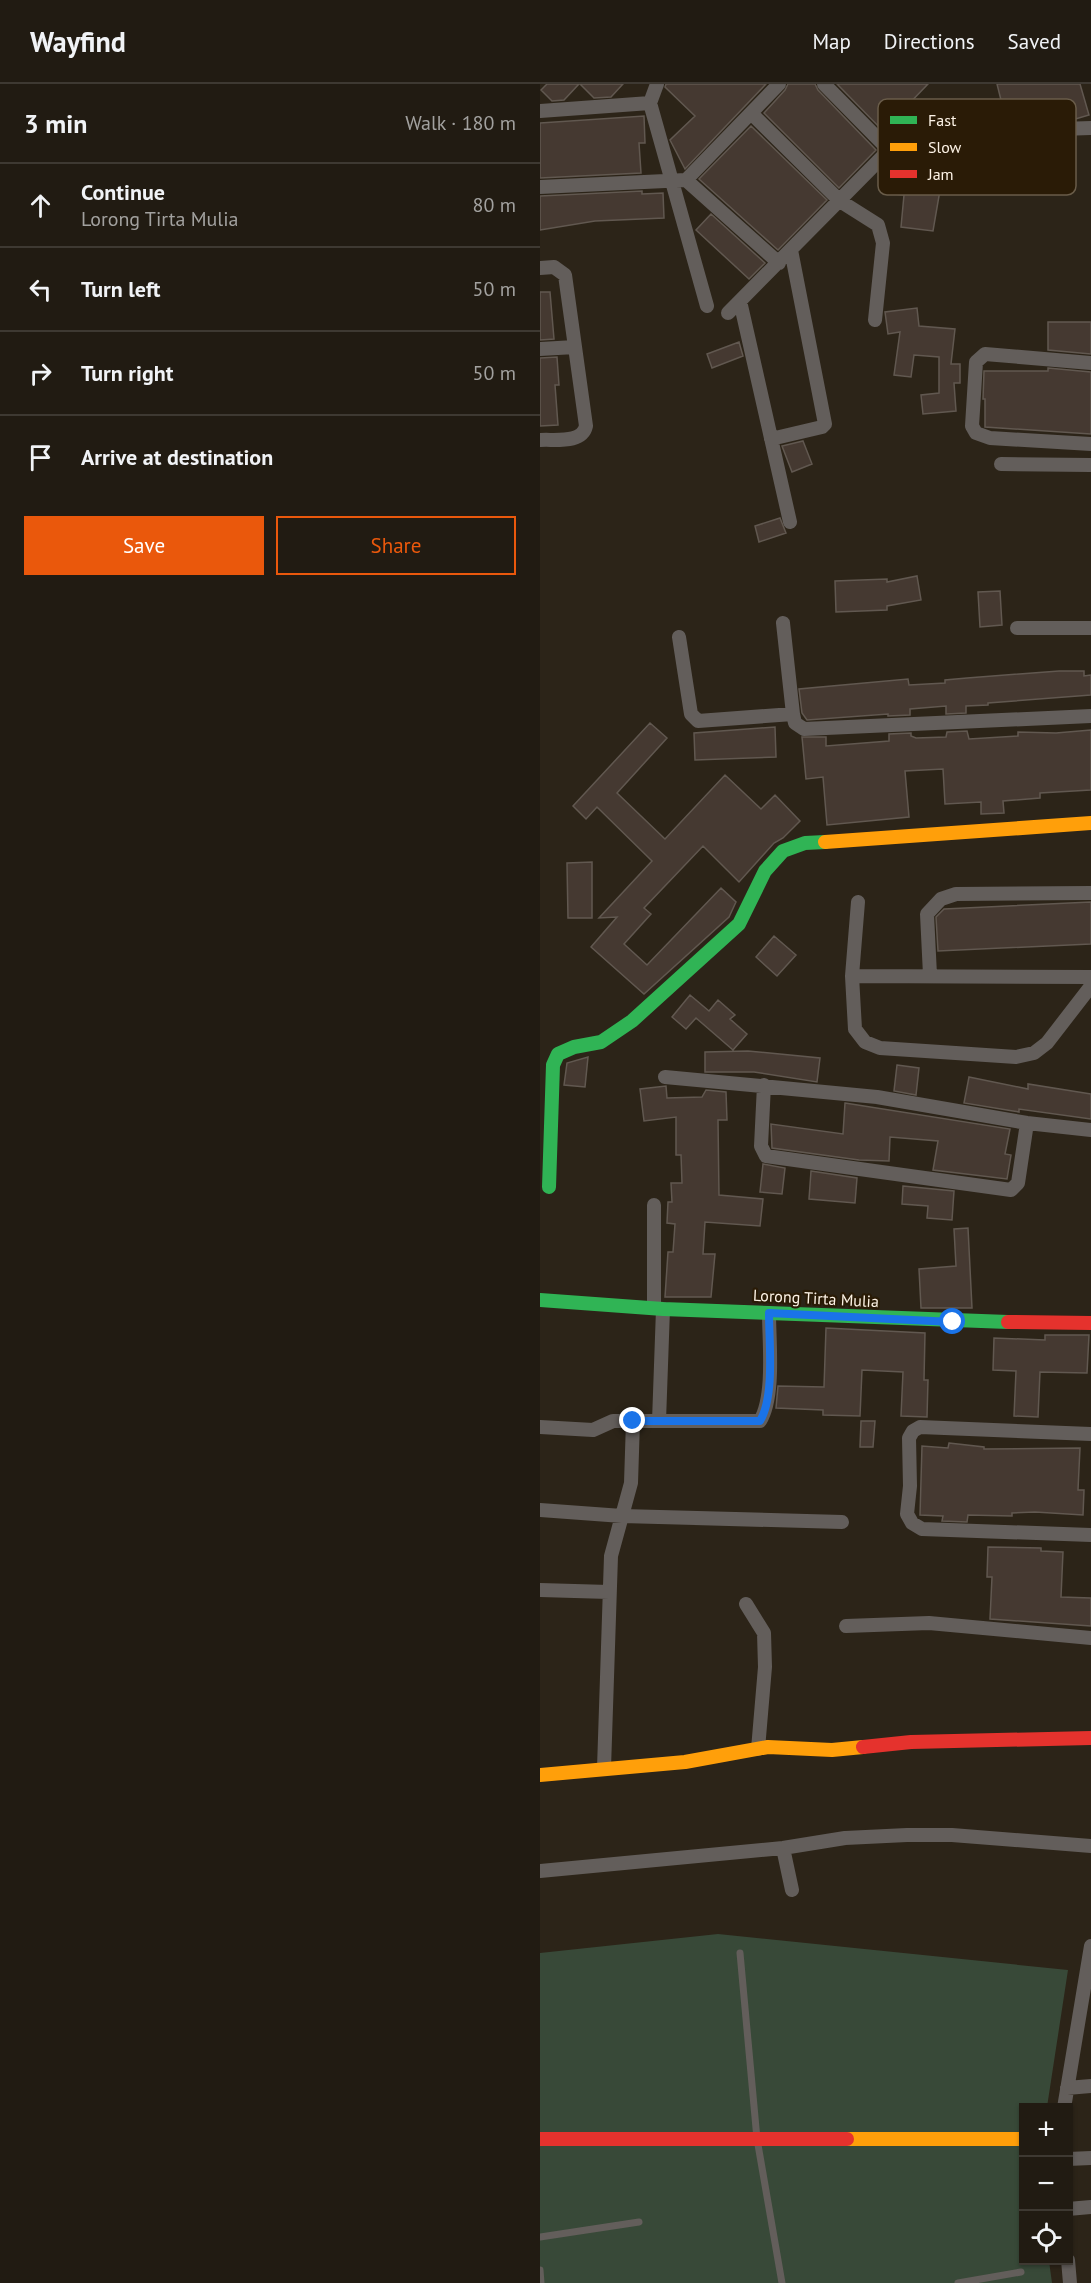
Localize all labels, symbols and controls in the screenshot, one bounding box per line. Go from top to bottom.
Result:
text: Wayfind [30,23,126,60]
text: Map [812,28,851,55]
text: Directions [884,28,975,55]
text: Saved [1008,28,1061,55]
legend [878,99,1076,195]
text: 3 min [24,107,87,140]
text: Walk · 180 m [405,110,516,136]
text: Fast [928,110,957,130]
text: Slow [928,137,962,157]
text: Jam [927,164,954,184]
text: Continue [81,178,165,206]
icon: ahead [24,189,57,222]
text: 80 m [473,192,516,218]
text: Lorong Tirta Mulia [81,206,238,232]
icon: left [24,273,57,306]
text: Turn left [81,275,161,303]
text: 50 m [473,276,516,302]
icon: right [24,357,57,390]
text: Turn right [81,359,173,387]
text: 50 m [473,360,516,386]
icon: arrive [24,441,57,474]
text: Arrive at destination [81,443,273,471]
button: Save [24,516,264,575]
button: Share [276,516,516,575]
street label: Lorong Tirta Mulia [753,1285,879,1311]
route start [939,1308,965,1334]
route end [619,1407,645,1433]
map controls [1019,2103,1073,2265]
button: + [1019,2103,1073,2157]
button: − [1019,2157,1073,2211]
button: locate [1019,2211,1073,2265]

